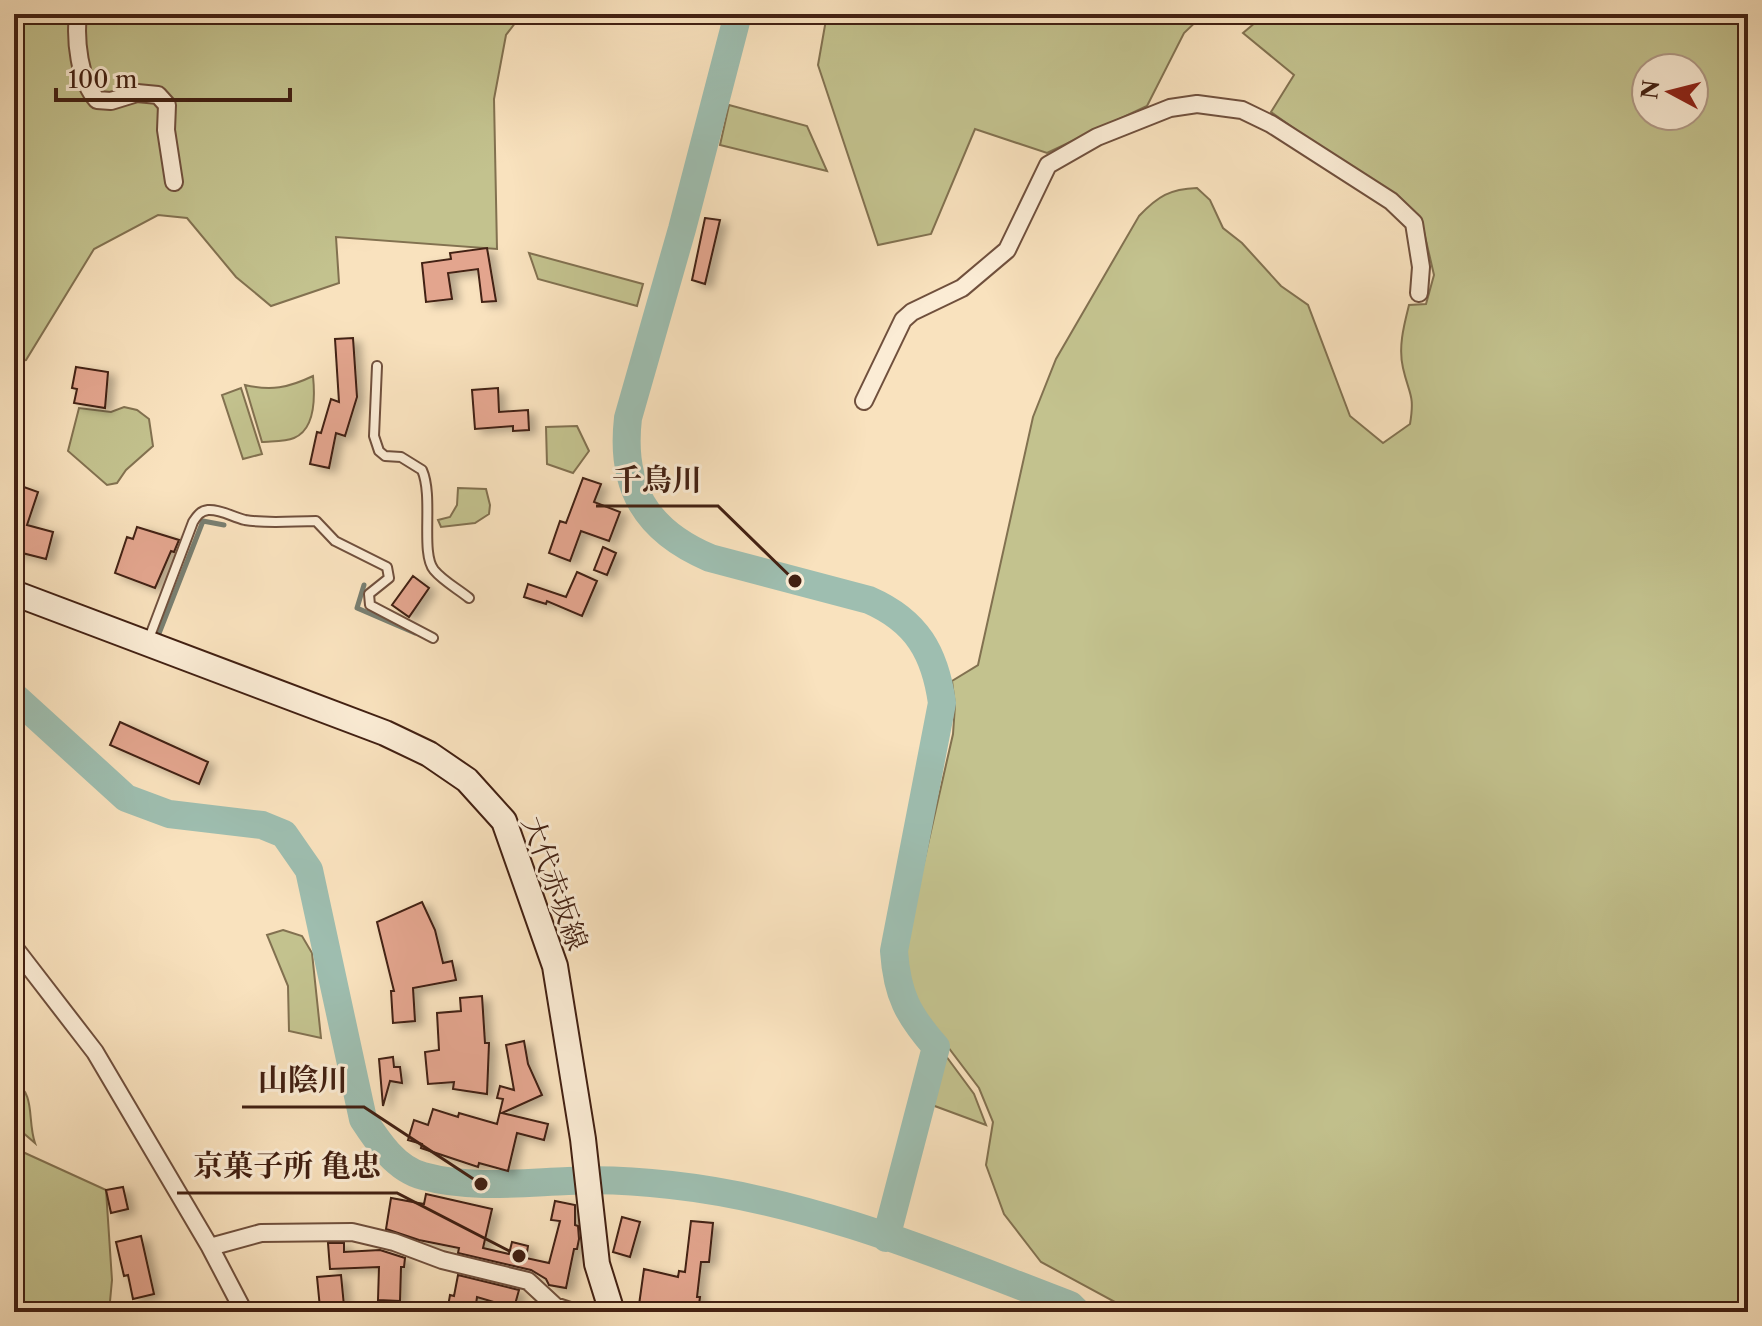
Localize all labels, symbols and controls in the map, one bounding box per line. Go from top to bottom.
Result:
scale bar [56,52,290,102]
north arrow [1630,52,1710,132]
text: 100 m [68,65,137,94]
text: N [1636,78,1665,101]
callout: 千鳥川 [596,452,718,506]
text: 千鳥川 [612,461,702,498]
street label: 大代赤坂線 [515,811,595,955]
callout: 山陰川 [242,1053,364,1107]
text: 山陰川 [258,1061,348,1098]
callout: 京菓子所 亀忠 [177,1139,397,1193]
text: 京菓子所 亀忠 [193,1147,381,1184]

